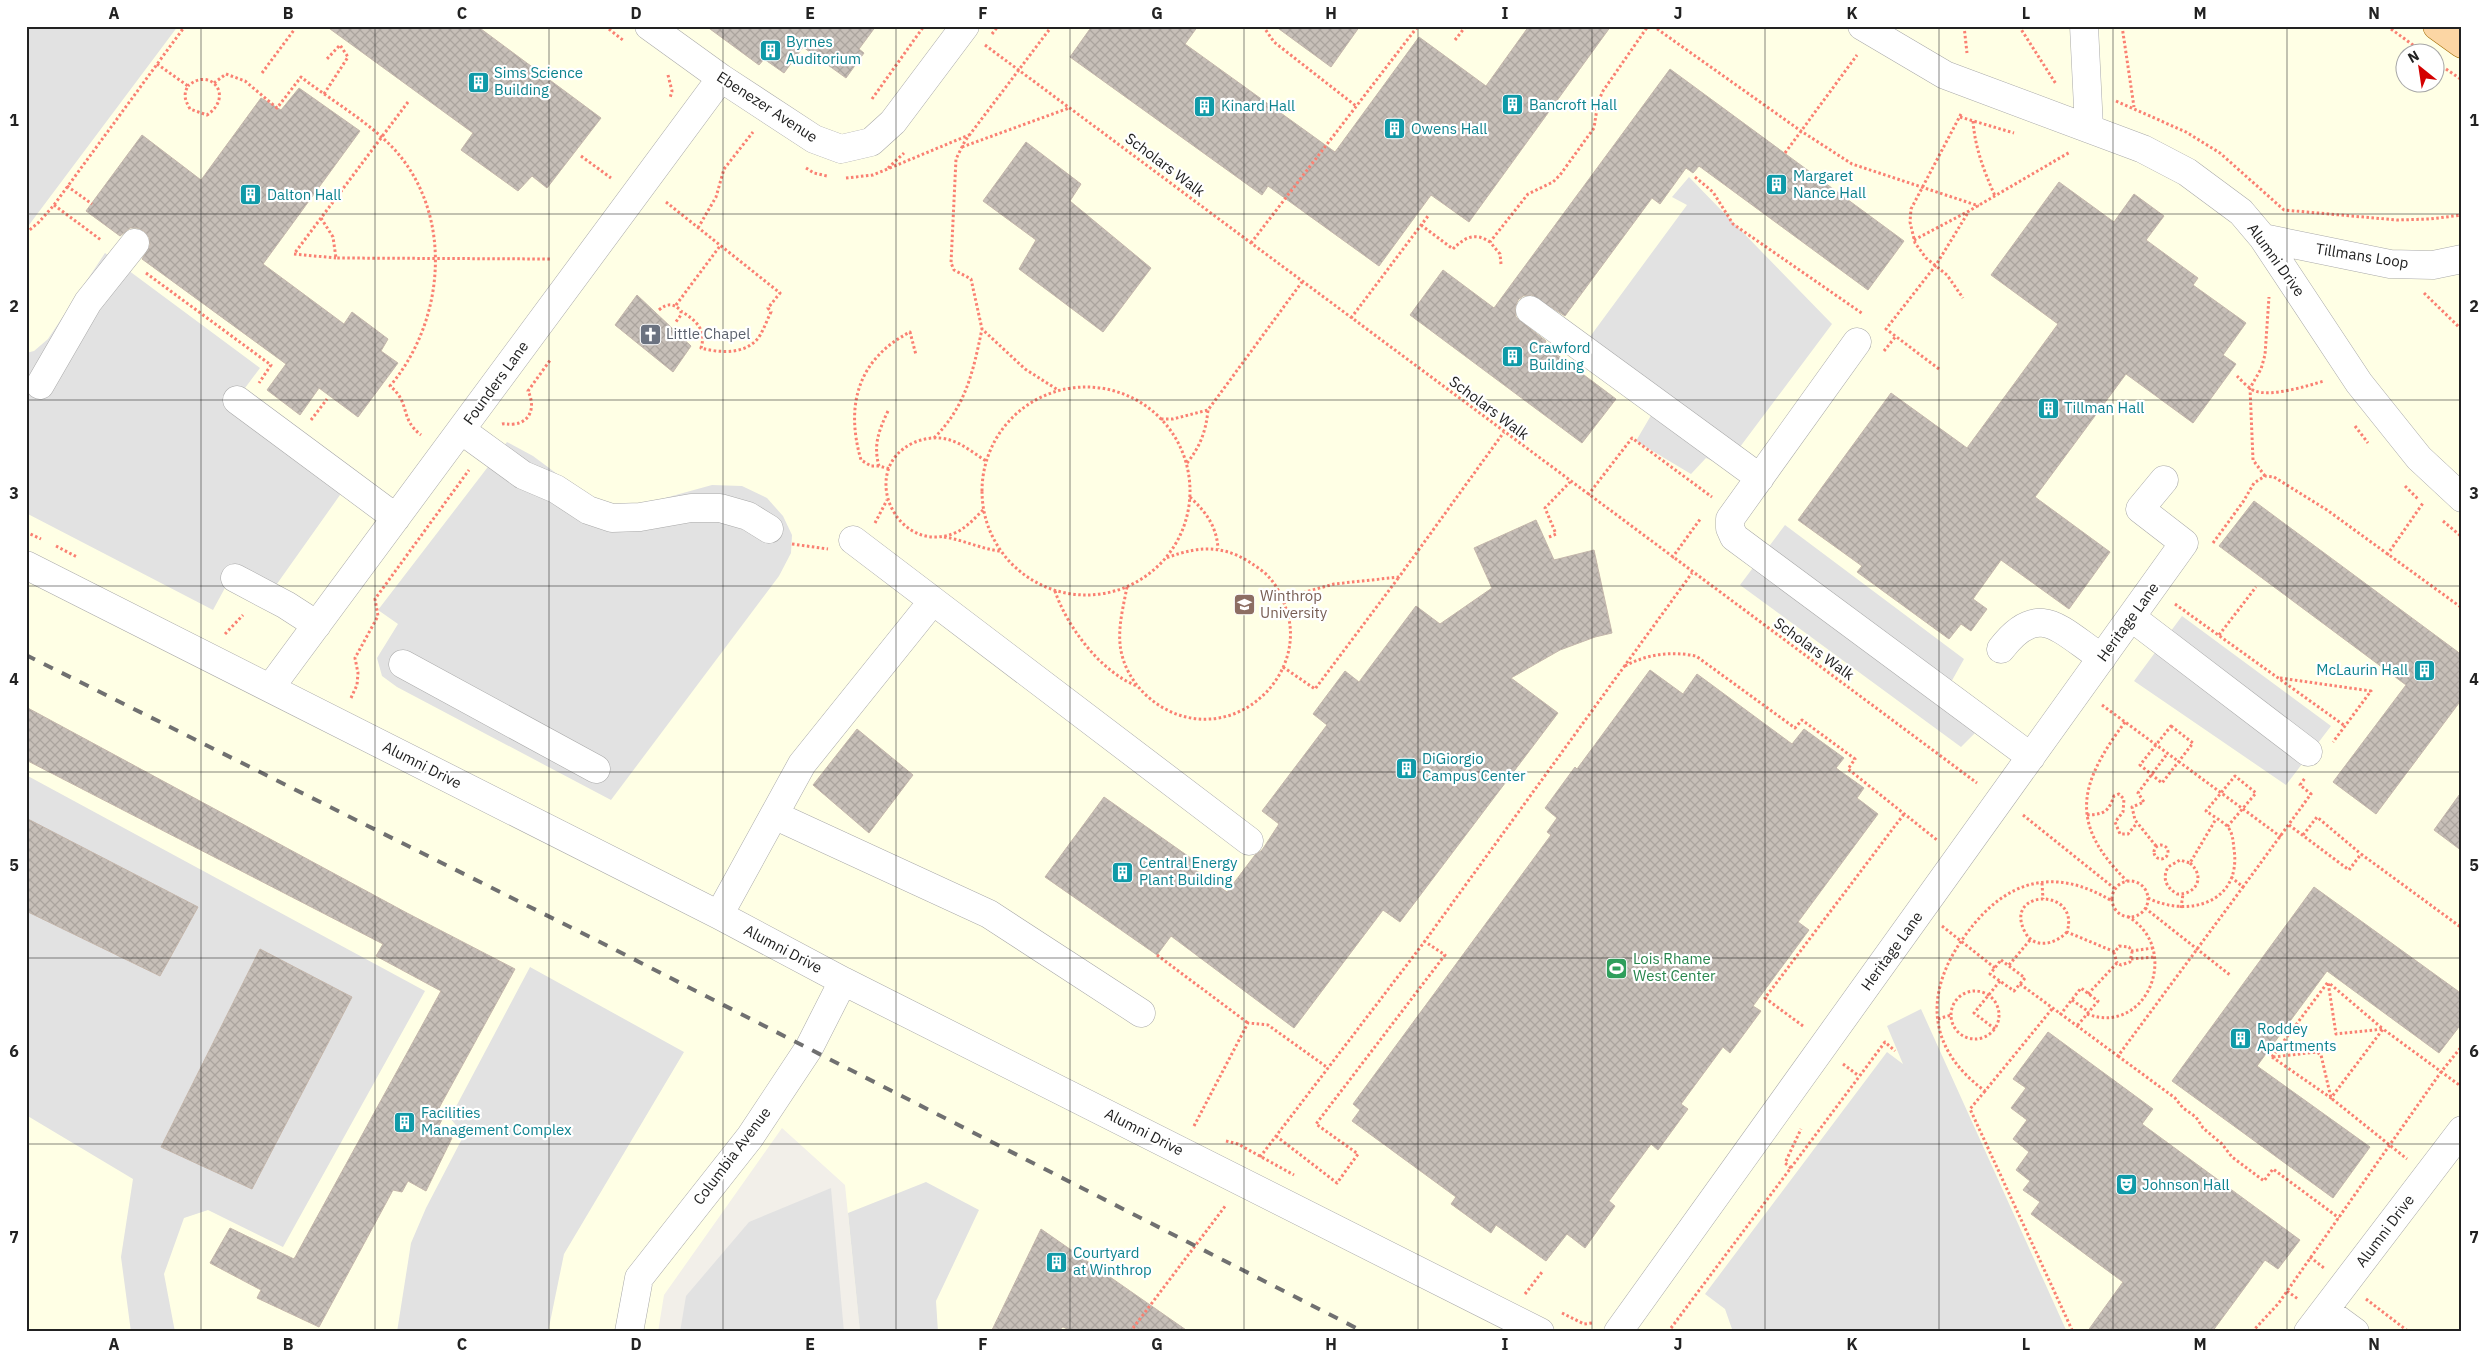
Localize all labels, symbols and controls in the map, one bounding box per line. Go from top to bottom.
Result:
text: A [109,3,120,23]
text: B [283,3,294,23]
text: C [457,3,467,23]
text: D [630,3,642,23]
text: E [805,3,815,23]
text: F [978,3,988,23]
text: G [1151,3,1163,23]
text: H [1325,3,1337,23]
text: I [1502,3,1509,23]
text: J [1674,3,1682,23]
text: K [1846,3,1858,23]
text: L [2022,3,2030,23]
text: M [2193,3,2207,23]
text: N [2368,3,2380,23]
place label: Byrnes Auditorium [786,32,861,68]
building icon: Byrnes Auditorium [758,39,782,63]
north arrow [2396,42,2446,92]
text: N [2405,46,2422,67]
place label: Sims Science Building [494,63,583,99]
street label: Ebenezer Avenue [713,67,821,146]
building icon: Sims Science Building [466,70,490,94]
building icon: Bancroft Hall [1501,93,1525,117]
building icon: Kinard Hall [1193,94,1217,118]
place label: Bancroft Hall [1529,95,1617,114]
place label: Kinard Hall [1221,96,1295,115]
text: 1 [9,110,19,130]
text: 1 [2469,110,2479,130]
building icon: Owens Hall [1383,117,1407,141]
place label: Owens Hall [1411,119,1487,138]
street label: Scholars Walk [1122,128,1209,201]
place label: Margaret Nance Hall [1793,166,1866,202]
building icon: Margaret Nance Hall [1765,173,1789,197]
building icon: Dalton Hall [239,183,263,207]
place label: Dalton Hall [267,185,341,204]
street label: Alumni Drive [2243,219,2309,300]
street label: Tillmans Loop [2314,239,2410,272]
text: 2 [9,296,19,316]
text: 2 [2469,296,2479,316]
church icon: Little Chapel [638,322,662,346]
place label: Little Chapel [666,324,750,343]
street label: Founders Lane [459,337,532,428]
place label: Crawford Building [1529,338,1591,374]
building icon: Crawford Building [1501,345,1525,369]
street label: Scholars Walk [1446,371,1533,444]
building icon: Tillman Hall [2036,396,2060,420]
place label: Tillman Hall [2064,398,2144,417]
text: 3 [9,483,19,503]
text: 3 [2469,483,2479,503]
street label: Heritage Lane [2093,578,2163,665]
place label: Winthrop University [1260,586,1328,622]
school or university icon: Winthrop University [1232,593,1256,617]
street label: Scholars Walk [1770,613,1858,684]
building icon: McLaurin Hall [2412,658,2436,682]
place label: McLaurin Hall [2316,660,2408,679]
text: 4 [9,669,19,689]
text: 4 [2469,669,2479,689]
street label: Alumni Drive [380,737,465,793]
place label: DiGiorgio Campus Center [1422,749,1526,785]
building icon: DiGiorgio Campus Center [1394,756,1418,780]
place label: Central Energy Plant Building [1139,853,1238,889]
text: 5 [9,855,19,875]
text: 5 [2469,855,2479,875]
building icon: Central Energy Plant Building [1111,860,1135,884]
street label: Heritage Lane [1857,907,1927,994]
street label: Alumni Drive [741,920,826,977]
place label: Lois Rhame West Center [1633,949,1716,985]
sports icon: Lois Rhame West Center [1605,956,1629,980]
place label: Roddey Apartments [2257,1019,2337,1055]
building icon: Roddey Apartments [2229,1026,2253,1050]
text: 6 [9,1041,19,1061]
text: 6 [2469,1041,2479,1061]
place label: Facilities Management Complex [421,1103,572,1139]
street label: Columbia Avenue [689,1103,775,1208]
street label: Alumni Drive [1102,1104,1187,1160]
building icon: Facilities Management Complex [393,1110,417,1134]
theatre icon: Johnson Hall [2114,1173,2138,1197]
place label: Johnson Hall [2142,1175,2230,1194]
street label: Alumni Drive [2351,1191,2418,1271]
text: 7 [9,1227,19,1247]
text: 7 [2469,1227,2479,1247]
place label: Courtyard at Winthrop [1073,1243,1152,1279]
building icon: Courtyard at Winthrop [1045,1250,1069,1274]
text: A [109,1334,120,1354]
text: B [283,1334,294,1354]
text: C [457,1334,467,1354]
text: D [630,1334,642,1354]
text: E [805,1334,815,1354]
text: F [978,1334,988,1354]
text: G [1151,1334,1163,1354]
text: H [1325,1334,1337,1354]
text: I [1502,1334,1509,1354]
text: J [1674,1334,1682,1354]
text: K [1846,1334,1858,1354]
text: L [2022,1334,2030,1354]
text: M [2193,1334,2207,1354]
text: N [2368,1334,2380,1354]

